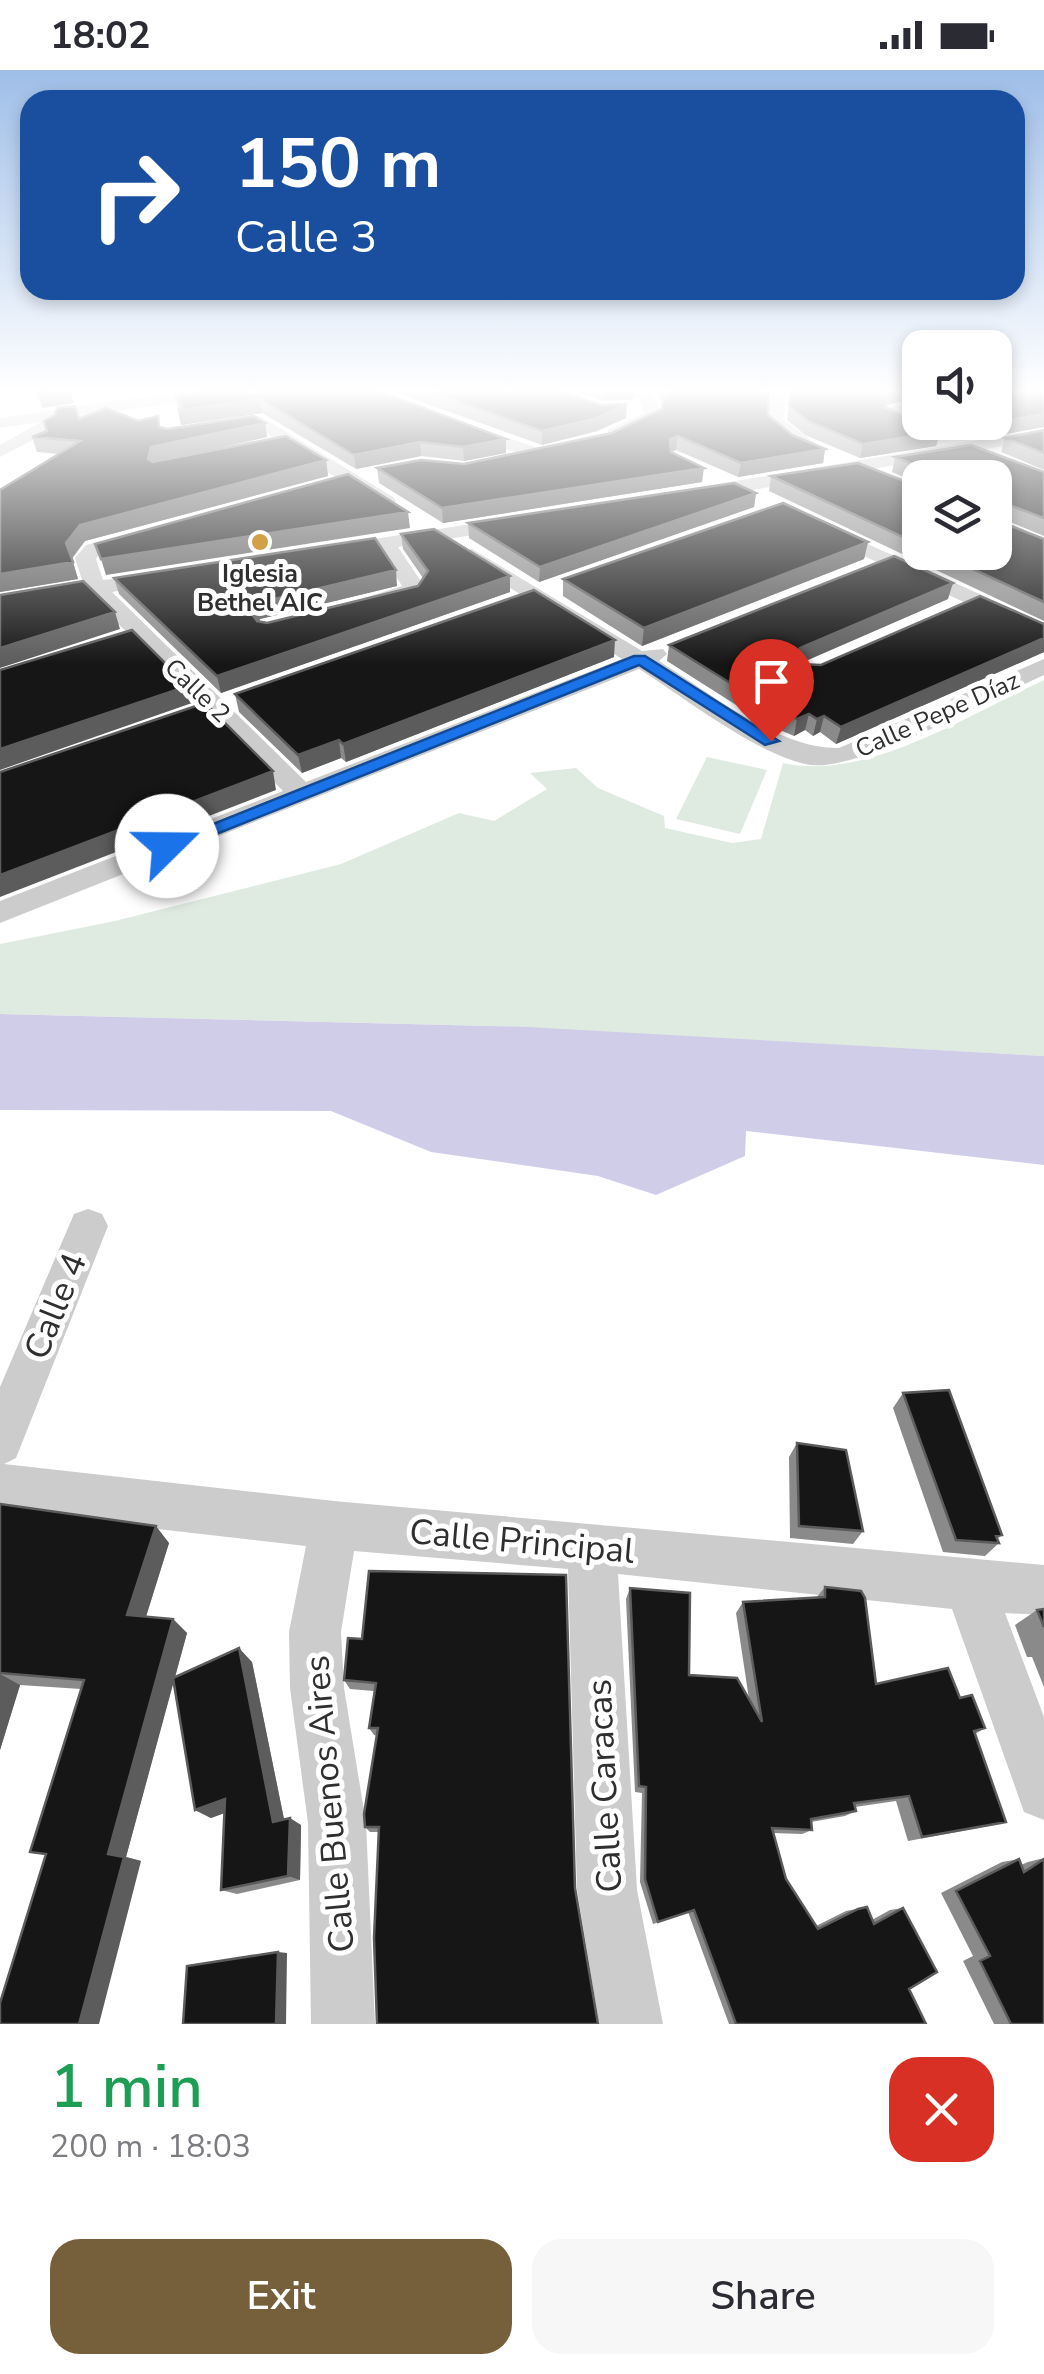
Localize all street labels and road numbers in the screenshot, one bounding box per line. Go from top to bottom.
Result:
street label: Calle 2 [157,651,238,730]
street label: Calle Pepe Díaz [850,664,1025,766]
street label: Calle 4 [13,1246,98,1366]
street label: Calle Principal [408,1508,637,1575]
street label: Calle Buenos Aires [293,1653,366,1955]
street label: Calle Caracas [575,1678,634,1894]

